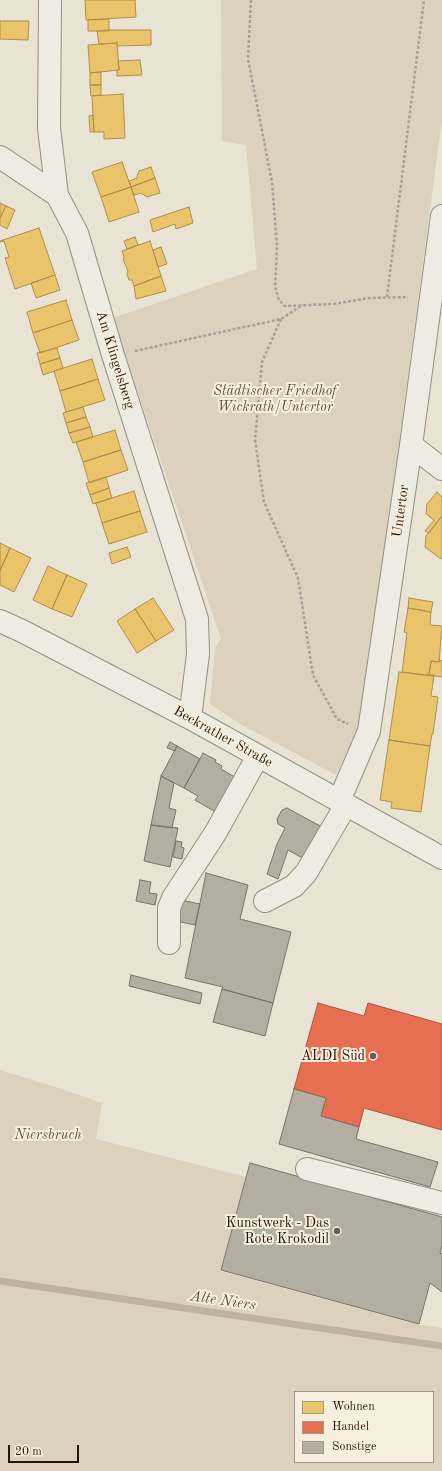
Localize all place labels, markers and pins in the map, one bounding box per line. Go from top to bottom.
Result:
place label: ALDI Süd [301,1048,365,1064]
marker: ALDI Süd [368,1051,378,1061]
place label: Kunstwerk - Das Rote Krokodil [226,1215,329,1248]
marker: Kunstwerk - Das Rote Krokodil [332,1226,342,1236]

